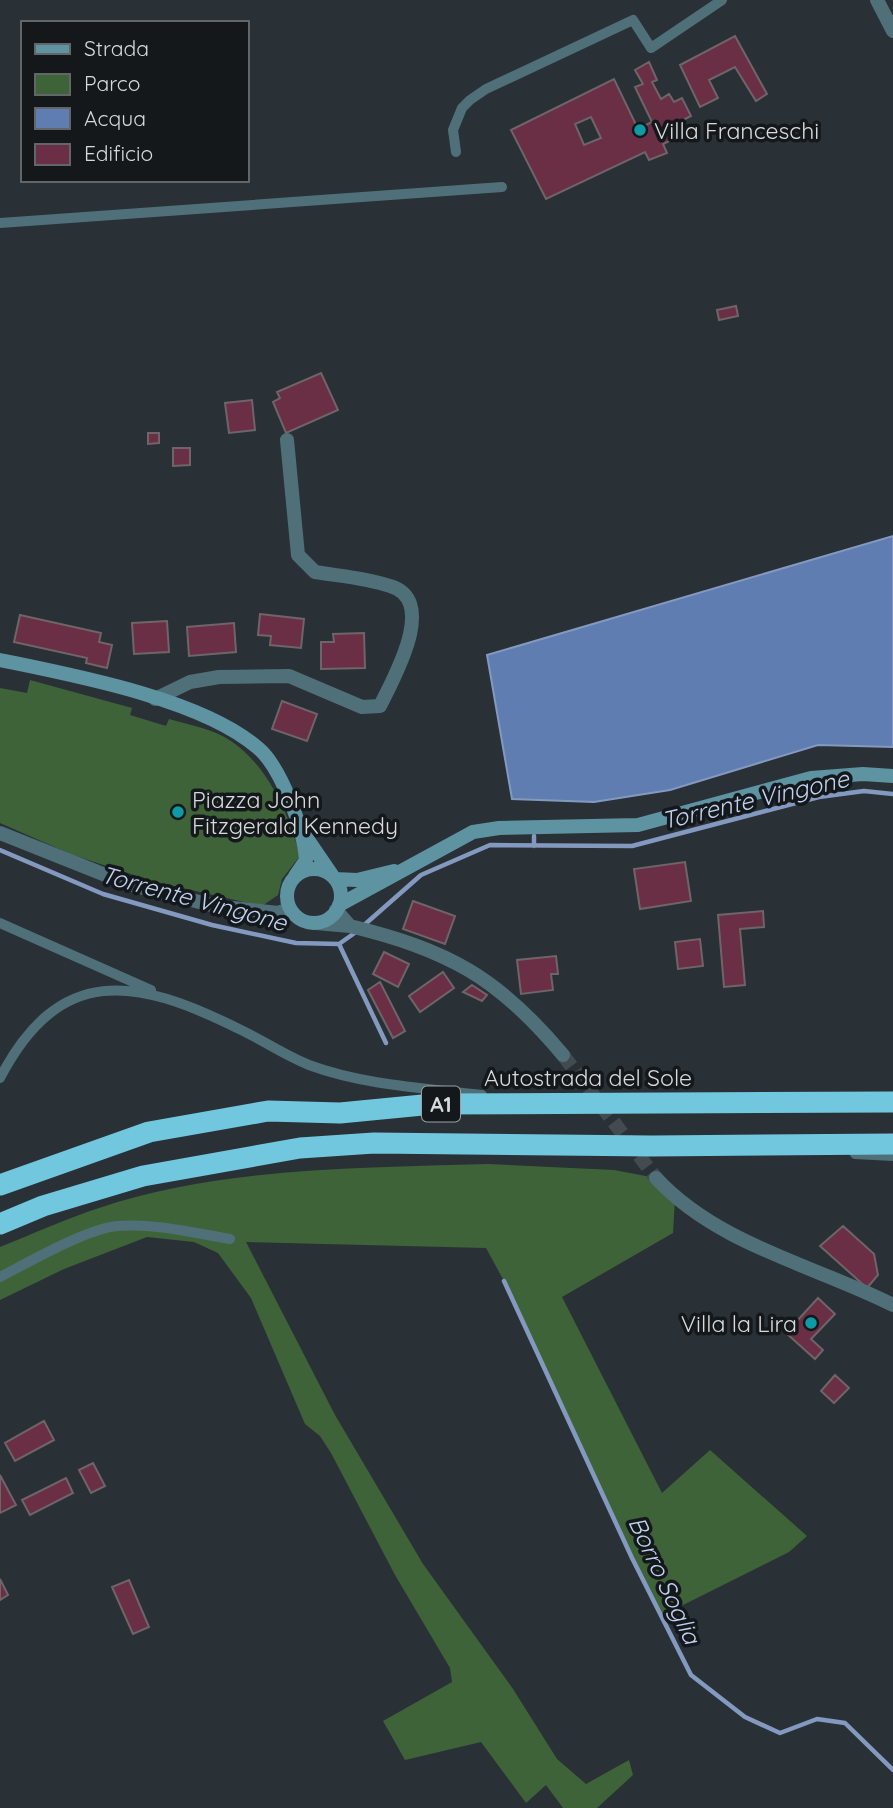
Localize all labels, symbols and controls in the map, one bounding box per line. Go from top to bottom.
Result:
legend [21,21,248,182]
text: Strada [84,35,149,61]
text: Parco [84,70,140,96]
text: Acqua [84,105,146,131]
place label: Villa Franceschi [654,116,819,145]
marker: Villa Franceschi [632,122,648,138]
text: Edificio [84,140,153,166]
water label: Torrente Vingone [659,763,853,835]
place label: Piazza John Fitzgerald Kennedy [192,785,398,840]
marker: Piazza John Fitzgerald Kennedy [170,804,186,820]
water label: Torrente Vingone [98,859,292,938]
street label: Autostrada del Sole [484,1063,692,1092]
road number: A1 [422,1086,460,1122]
place label: Villa la Lira [681,1309,797,1338]
marker: Villa la Lira [803,1315,819,1331]
water label: Borro Soglia [622,1511,708,1650]

